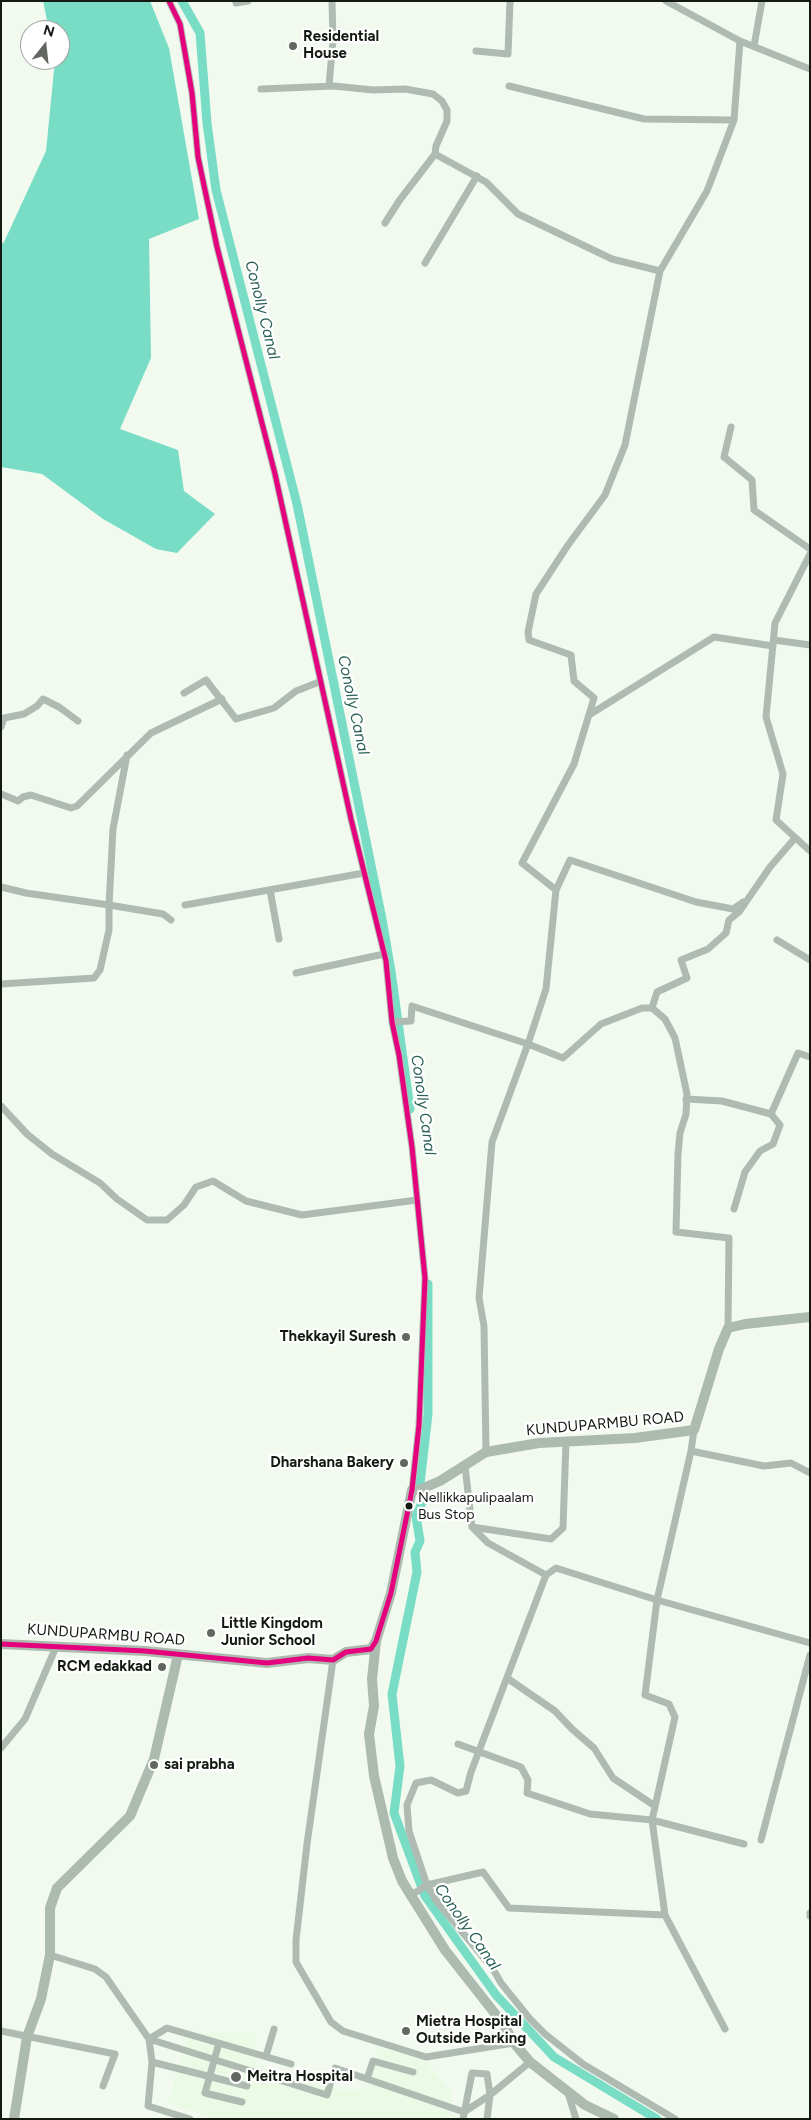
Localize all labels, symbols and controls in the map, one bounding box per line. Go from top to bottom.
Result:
north arrow [20,20,70,70]
text: N [41,21,57,41]
place label: Residential House [303,28,379,63]
marker: Residential House [287,40,299,52]
water label: Conolly Canal [240,259,284,361]
water label: Conolly Canal [333,653,373,757]
water label: Conolly Canal [406,1053,440,1157]
place label: Thekkayil Suresh [280,1328,396,1346]
marker: Thekkayil Suresh [400,1331,412,1343]
street label: KUNDUPARMBU ROAD [525,1408,685,1440]
place label: Dharshana Bakery [270,1454,394,1472]
marker: Dharshana Bakery [398,1457,410,1469]
place label: Nellikkapulipaalam Bus Stop [418,1490,534,1522]
marker: Nellikkapulipaalam Bus Stop [404,1501,414,1511]
place label: Little Kingdom Junior School [221,1615,323,1650]
street label: KUNDUPARMBU ROAD [26,1621,186,1649]
marker: Little Kingdom Junior School [205,1627,217,1639]
place label: RCM edakkad [57,1658,152,1676]
marker: RCM edakkad [156,1661,168,1673]
place label: sai prabha [164,1756,235,1774]
marker: sai prabha [148,1759,160,1771]
water label: Conolly Canal [430,1880,504,1974]
place label: Mietra Hospital Outside Parking [416,2013,526,2048]
marker: Mietra Hospital Outside Parking [400,2025,412,2037]
place label: Meitra Hospital [247,2068,353,2086]
marker: Meitra Hospital [229,2070,243,2084]

